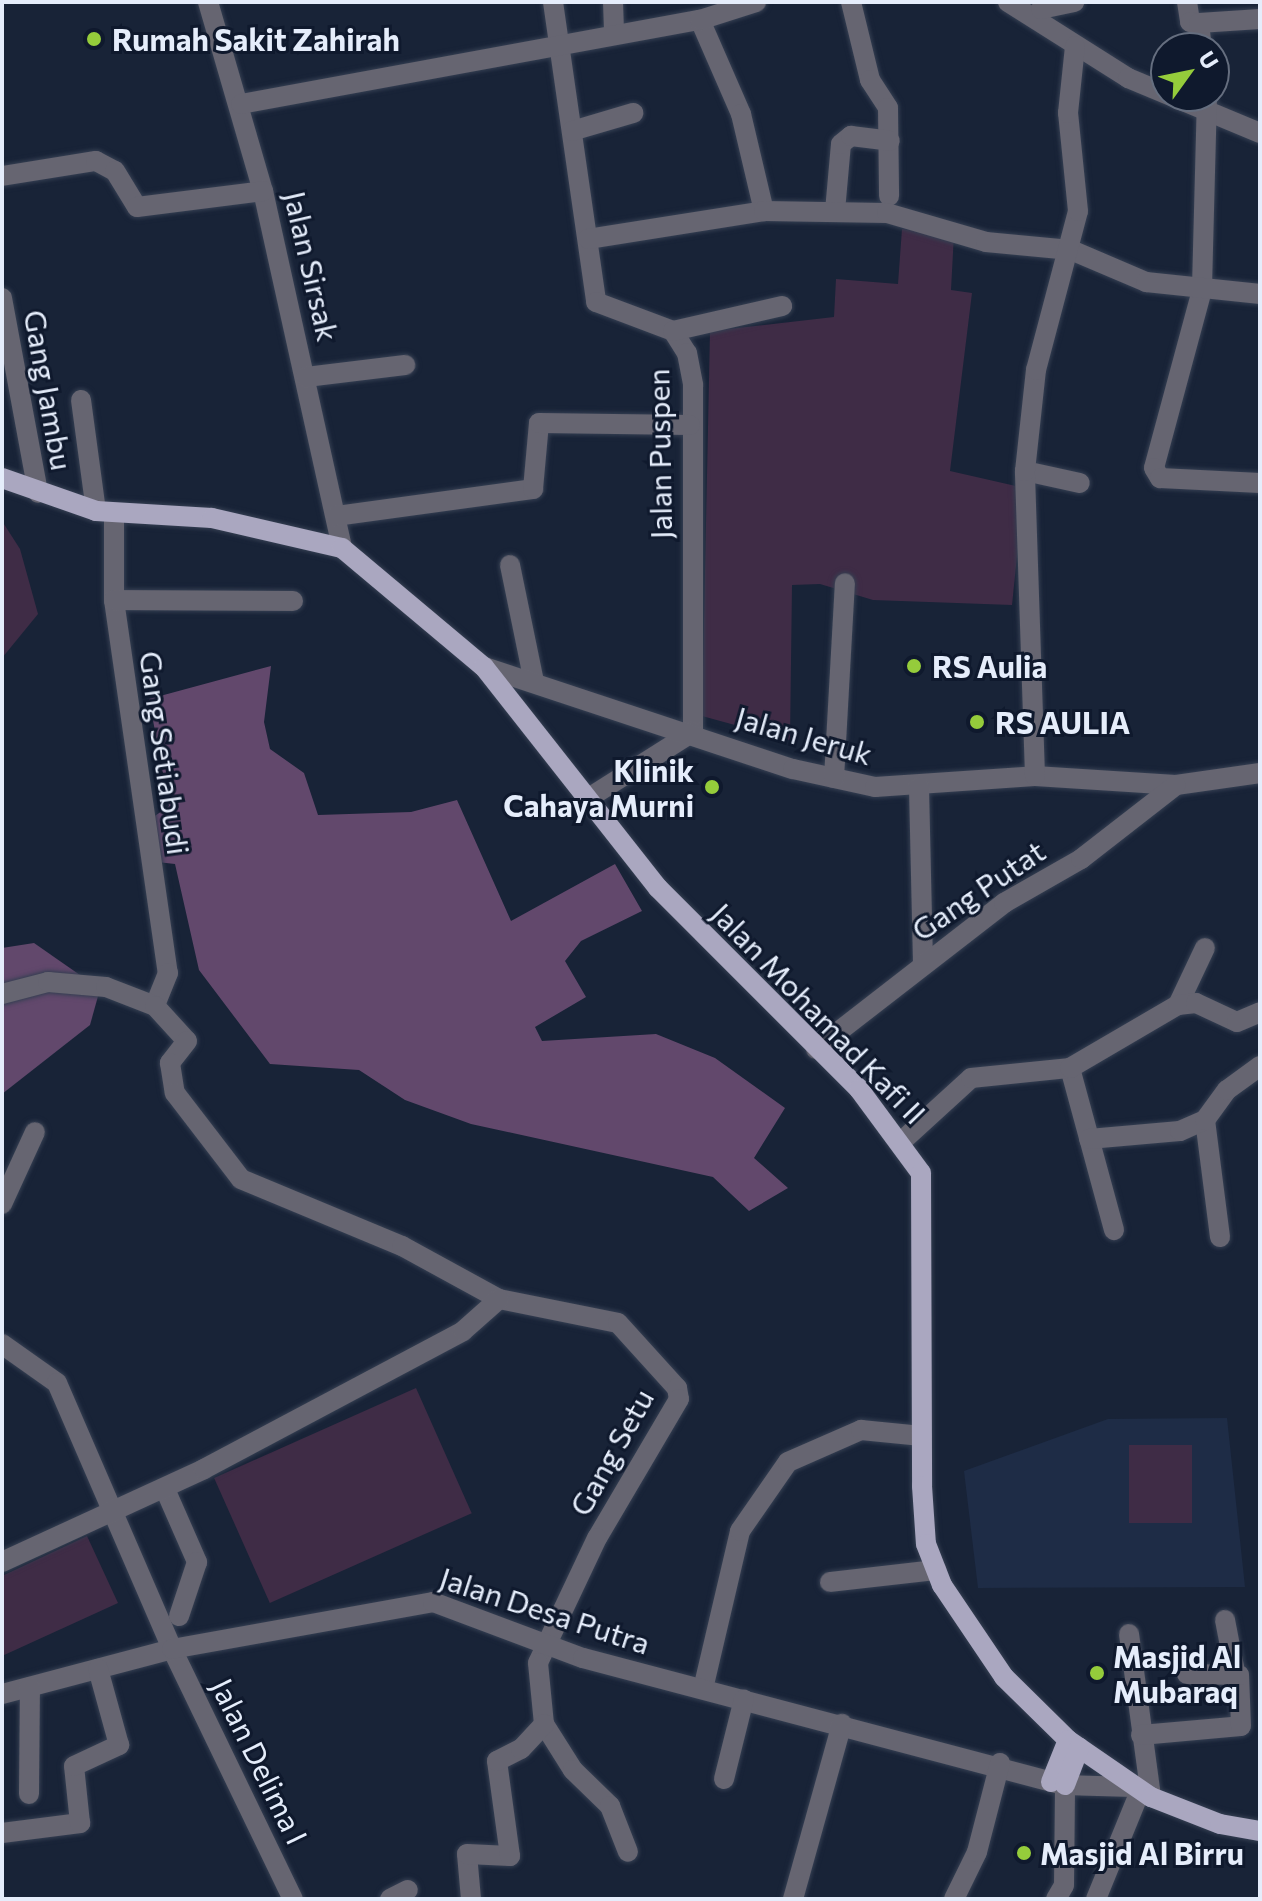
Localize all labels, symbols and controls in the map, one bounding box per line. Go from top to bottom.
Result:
place label: Rumah Sakit Zahirah [112,21,400,57]
marker: Rumah Sakit Zahirah [83,28,105,50]
north arrow [1150,32,1230,112]
text: U [1193,46,1225,74]
street label: Jalan Sirsak [277,187,347,345]
street label: Gang Jambu [17,307,81,473]
street label: Jalan Puspen [640,368,678,540]
place label: RS Aulia [932,648,1047,684]
street label: Gang Setiabudi [133,649,197,857]
marker: RS Aulia [903,655,925,677]
street label: Jalan Jeruk [732,698,876,772]
place label: RS AULIA [995,704,1130,740]
marker: RS AULIA [966,711,988,733]
place label: Klinik Cahaya Murni [503,752,694,822]
marker: Klinik Cahaya Murni [701,776,723,798]
street label: Gang Putat [905,832,1051,948]
street label: Jalan Mohamad Kafi II [704,895,934,1131]
street label: Gang Setu [562,1382,660,1522]
street label: Jalan Desa Putra [435,1559,655,1661]
place label: Masjid Al Mubaraq [1113,1638,1241,1708]
marker: Masjid Al Mubaraq [1088,1664,1106,1682]
street label: Jalan Delima I [204,1672,316,1850]
place label: Masjid Al Birru [1040,1835,1244,1871]
marker: Masjid Al Birru [1015,1844,1033,1862]

